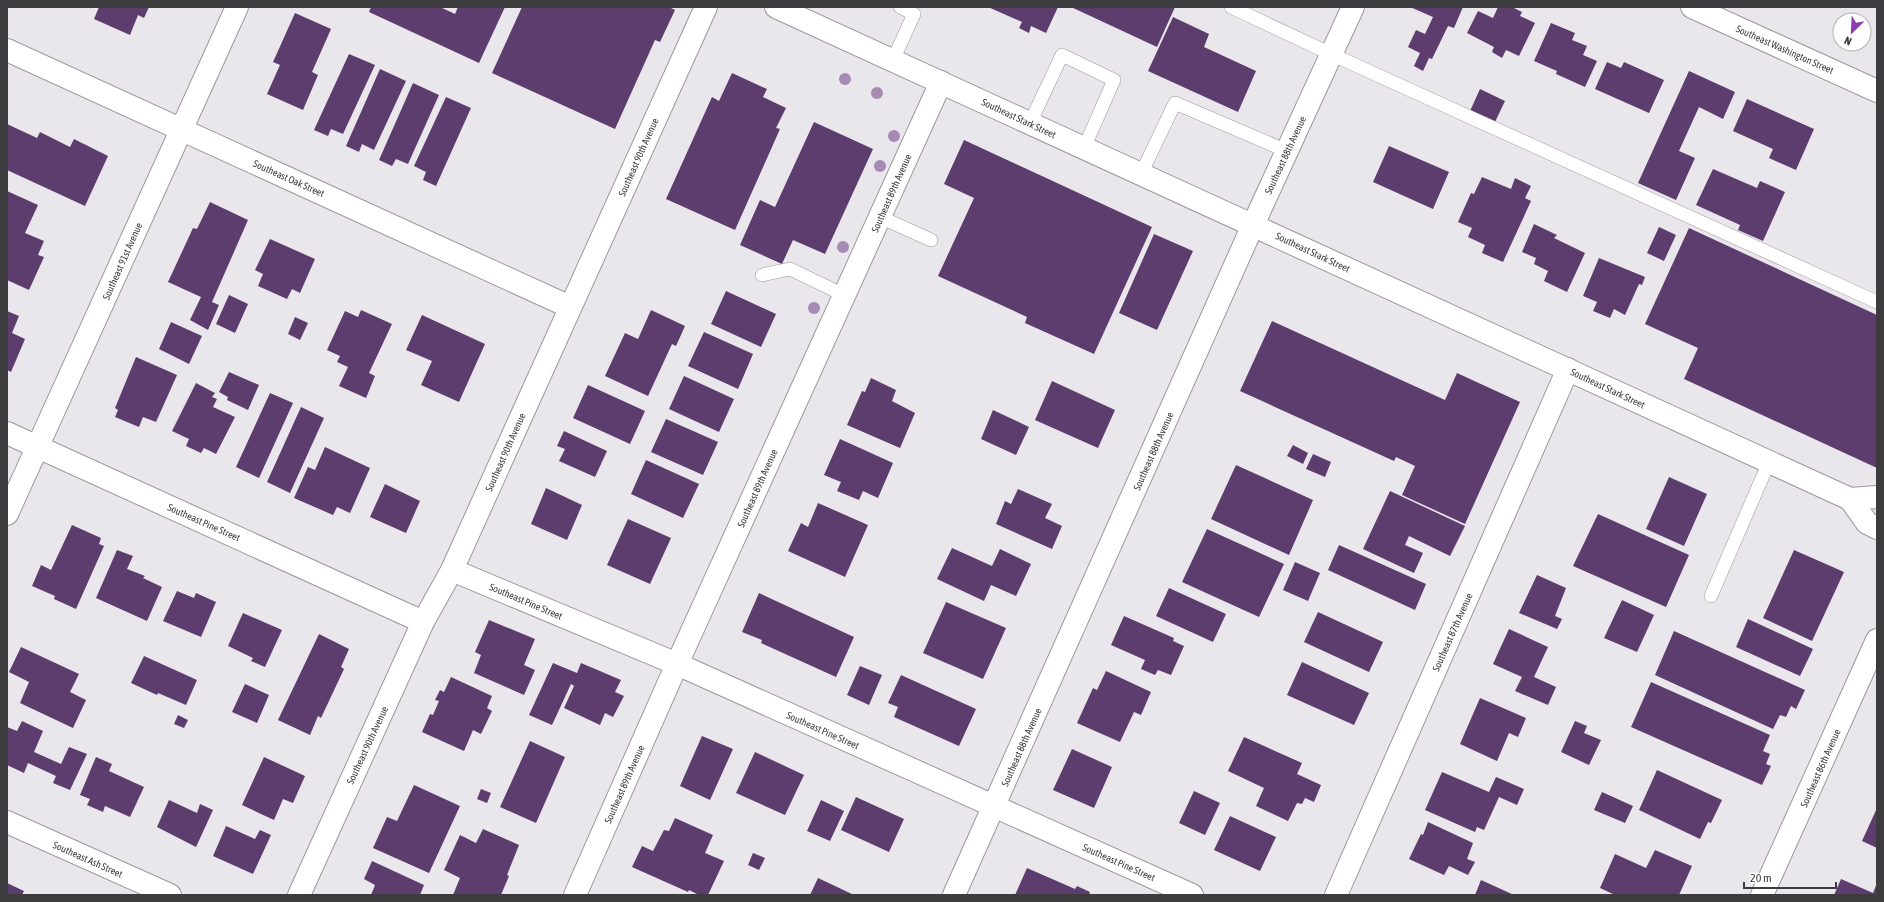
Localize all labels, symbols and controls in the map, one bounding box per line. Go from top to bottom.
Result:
north arrow [1832,12,1872,52]
street label: Southeast Washington Street [1734,23,1835,76]
text: N [1843,34,1853,48]
street label: Southeast Stark Street [980,96,1058,141]
street label: Southeast 88th Avenue [1263,114,1309,196]
street label: Southeast 90th Avenue [616,116,661,198]
street label: Southeast 89th Avenue [869,152,914,234]
street label: Southeast Oak Street [252,158,326,199]
street label: Southeast 91st Avenue [100,221,145,301]
street label: Southeast Stark Street [1274,230,1352,275]
street label: Southeast Stark Street [1569,366,1647,411]
street label: Southeast 88th Avenue [1131,410,1176,492]
street label: Southeast 90th Avenue [483,411,528,493]
street label: Southeast 89th Avenue [735,447,780,529]
street label: Southeast Pine Street [166,502,242,543]
street label: Southeast Pine Street [488,581,564,622]
street label: Southeast 87th Avenue [1430,591,1475,673]
street label: Southeast 90th Avenue [345,704,391,786]
street label: Southeast 88th Avenue [999,706,1044,788]
street label: Southeast Pine Street [785,710,861,751]
street label: Southeast 86th Avenue [1798,727,1843,809]
street label: Southeast 89th Avenue [602,743,647,825]
street label: Southeast Ash Street [51,839,124,880]
street label: Southeast Pine Street [1081,842,1157,883]
scale bar [1744,864,1836,890]
text: 20 m [1750,871,1772,885]

